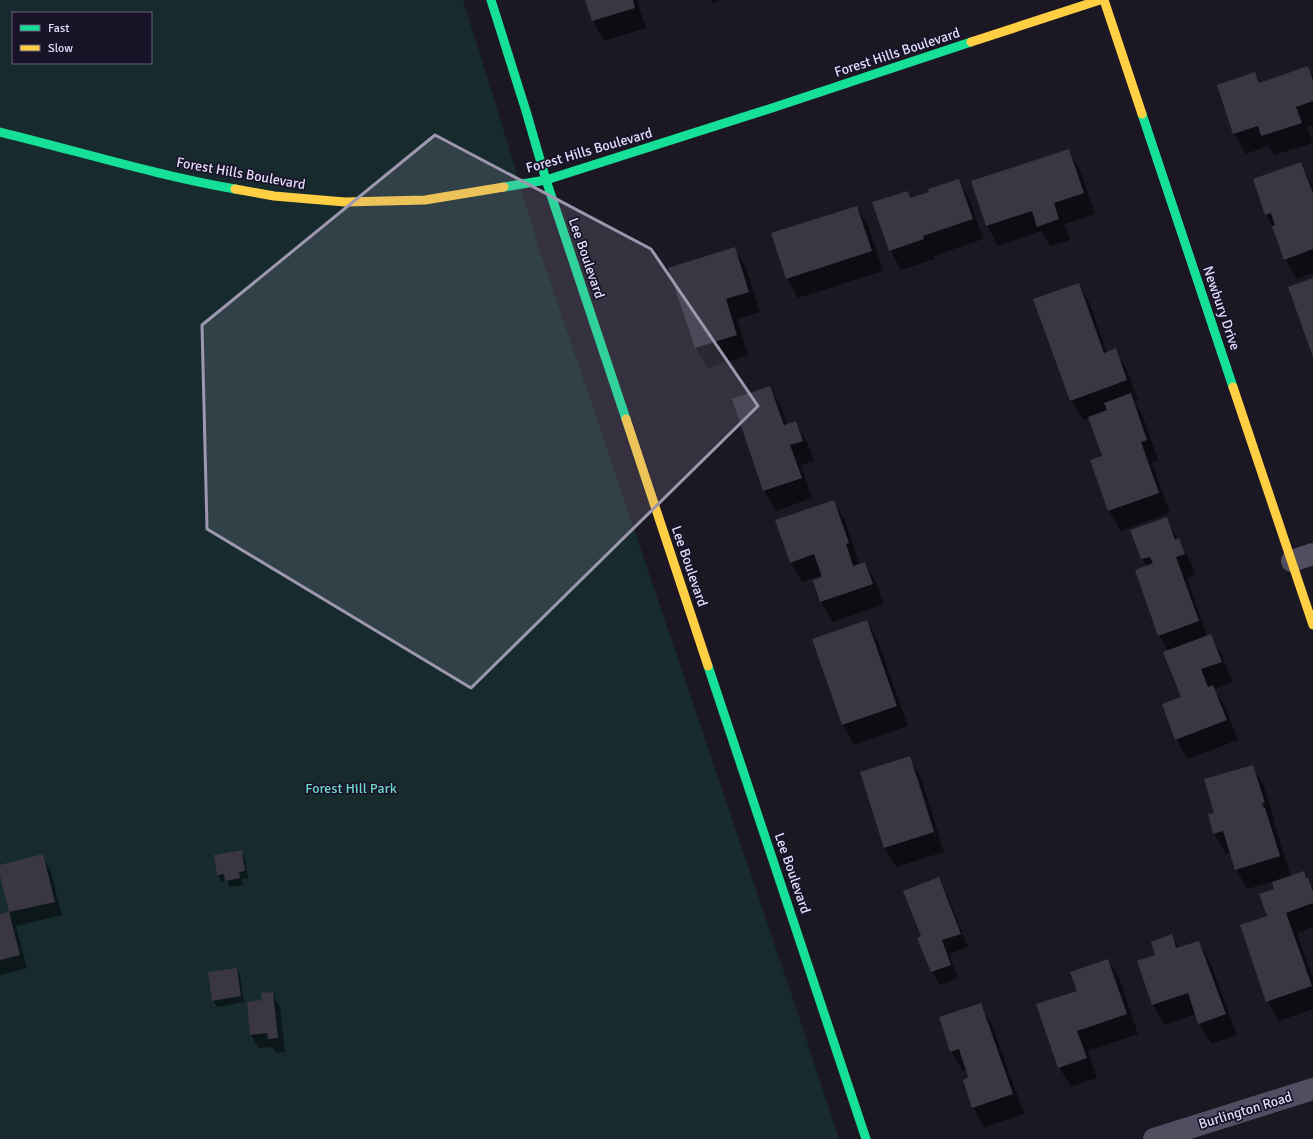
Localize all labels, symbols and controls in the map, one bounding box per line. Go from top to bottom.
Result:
legend [12,12,152,64]
text: Fast [48,21,69,36]
street label: Forest Hills Boulevard [832,24,962,81]
text: Slow [48,41,73,56]
street label: Forest Hills Boulevard [524,124,654,177]
street label: Forest Hills Boulevard [175,154,307,193]
street label: Lee Boulevard [565,216,608,301]
street label: Newbury Drive [1199,264,1244,353]
street label: Lee Boulevard [668,524,711,609]
park label: Forest Hill Park [305,780,397,797]
street label: Lee Boulevard [771,831,814,916]
street label: Burlington Road [1196,1088,1294,1133]

